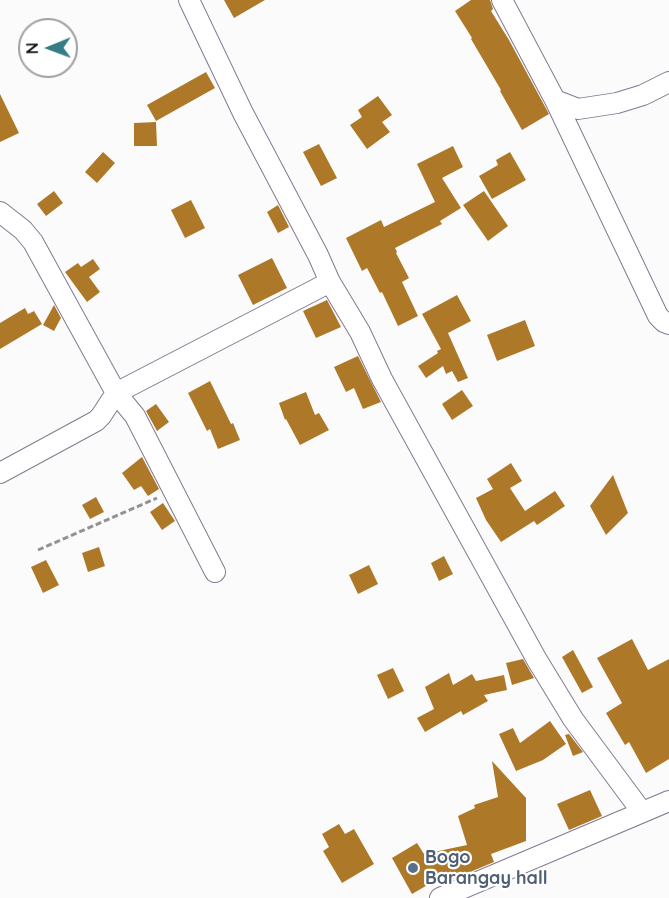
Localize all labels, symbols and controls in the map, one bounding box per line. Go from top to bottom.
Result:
north arrow [18,18,78,78]
text: N [22,42,42,54]
place label: Bogo Barangay hall [425,847,548,890]
marker: Bogo Barangay hall [406,861,420,875]

